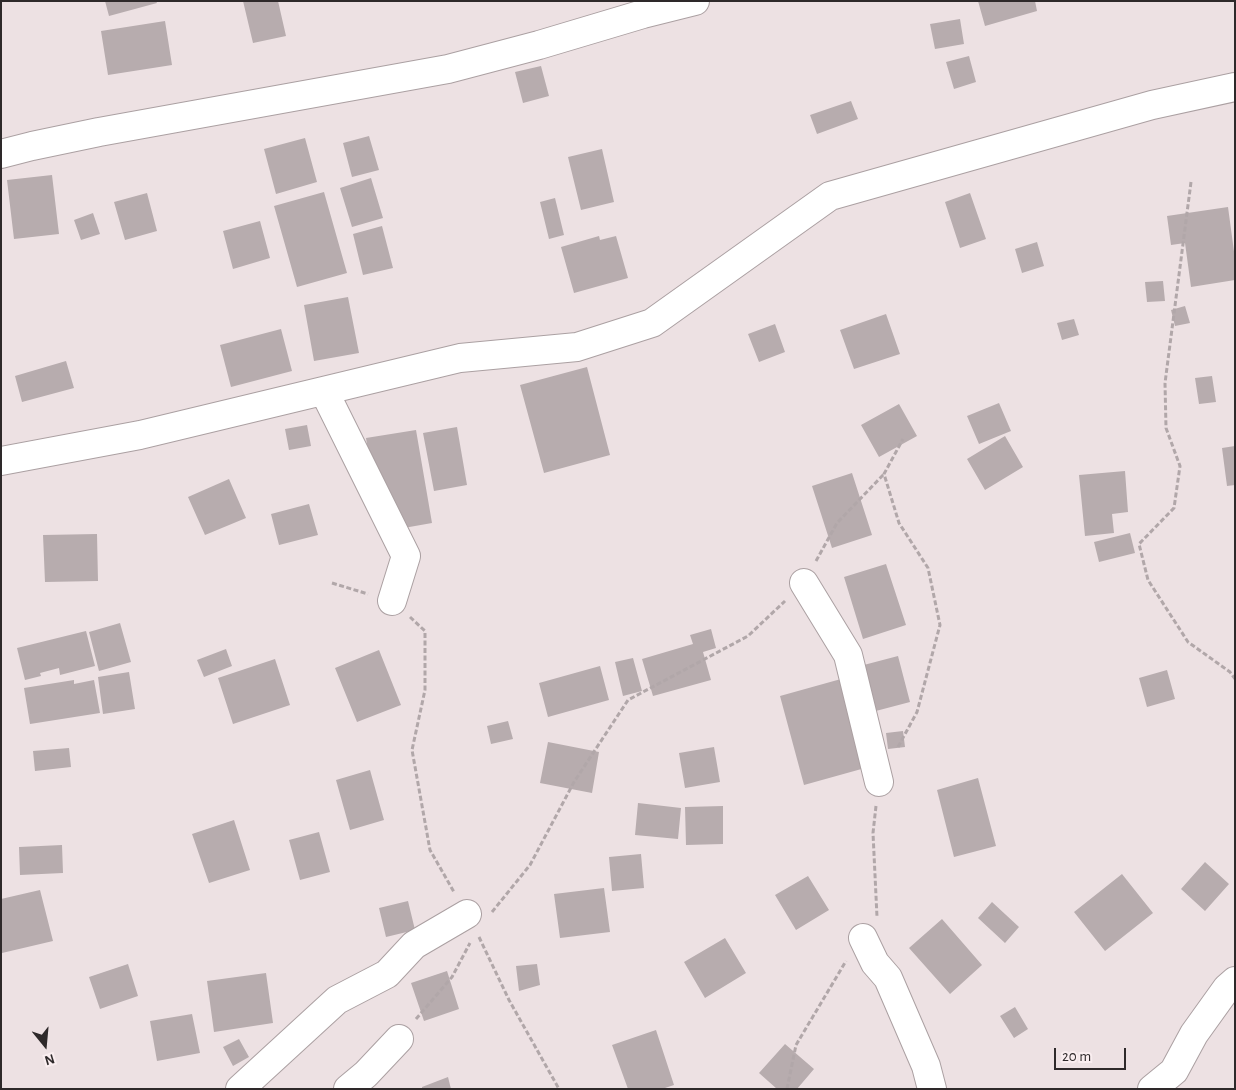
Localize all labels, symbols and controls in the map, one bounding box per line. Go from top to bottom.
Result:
north arrow [20,1020,70,1070]
scale bar [1056,1038,1128,1070]
text: 20 m [1062,1049,1091,1064]
text: N [43,1051,56,1067]

